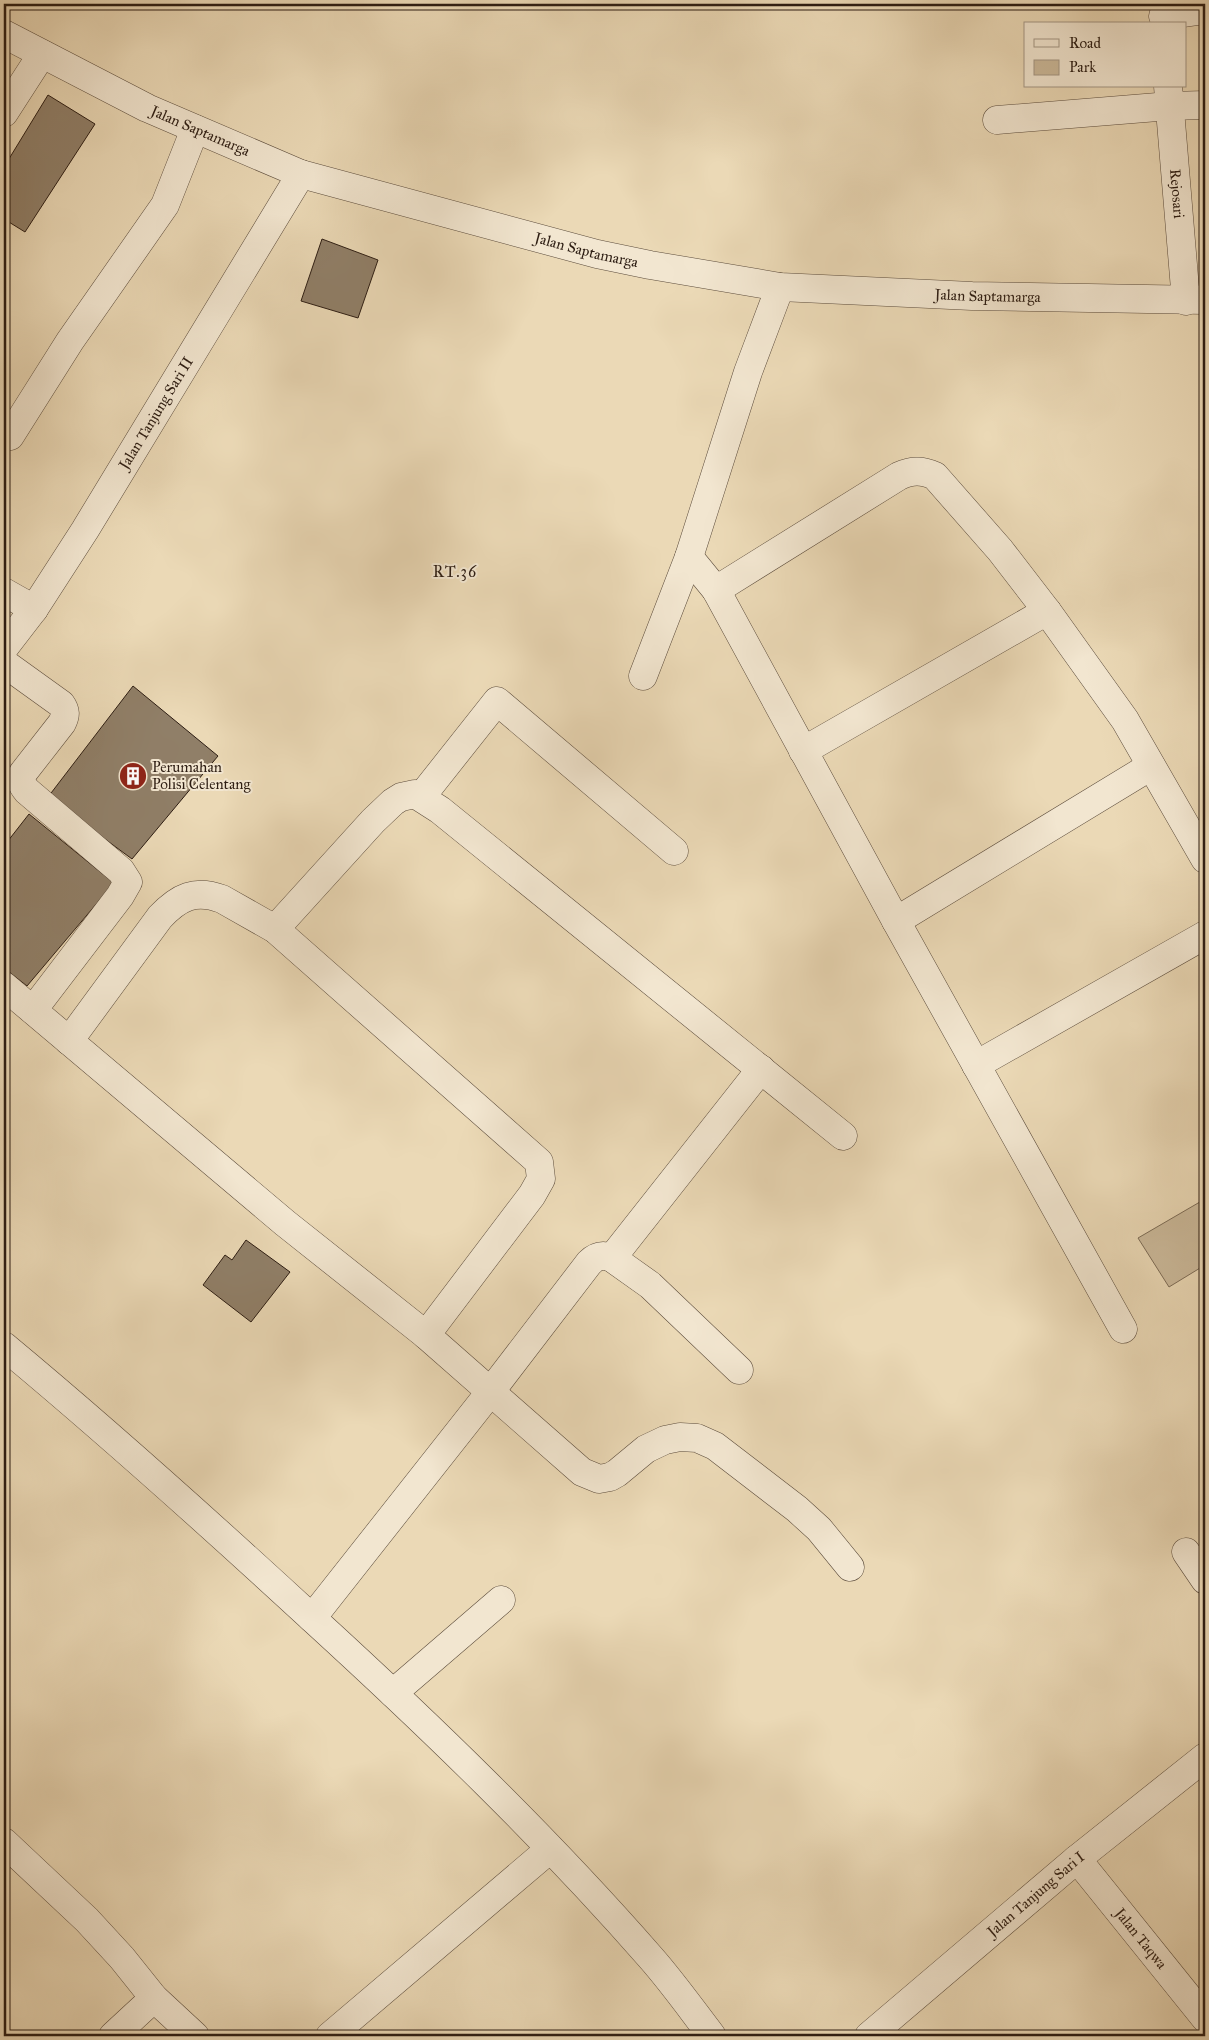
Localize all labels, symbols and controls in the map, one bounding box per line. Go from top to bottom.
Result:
legend [1024,22,1186,88]
text: Road [1069,34,1101,52]
text: Park [1069,58,1096,76]
street label: Jalan Saptamarga [146,101,253,160]
street label: Rejosari [1166,168,1188,219]
street label: Jalan Saptamarga [531,228,640,271]
street label: Jalan Saptamarga [932,285,1041,306]
street label: Jalan Tanjung Sari II [114,353,197,475]
district label: RT.36 [433,562,477,581]
place label: Perumahan Polisi Celentang [152,758,251,793]
building icon: Perumahan Polisi Celentang [118,761,148,791]
street label: Jalan Tanjung Sari I [982,1848,1088,1943]
street label: Jalan Taqwa [1109,1903,1171,1973]

